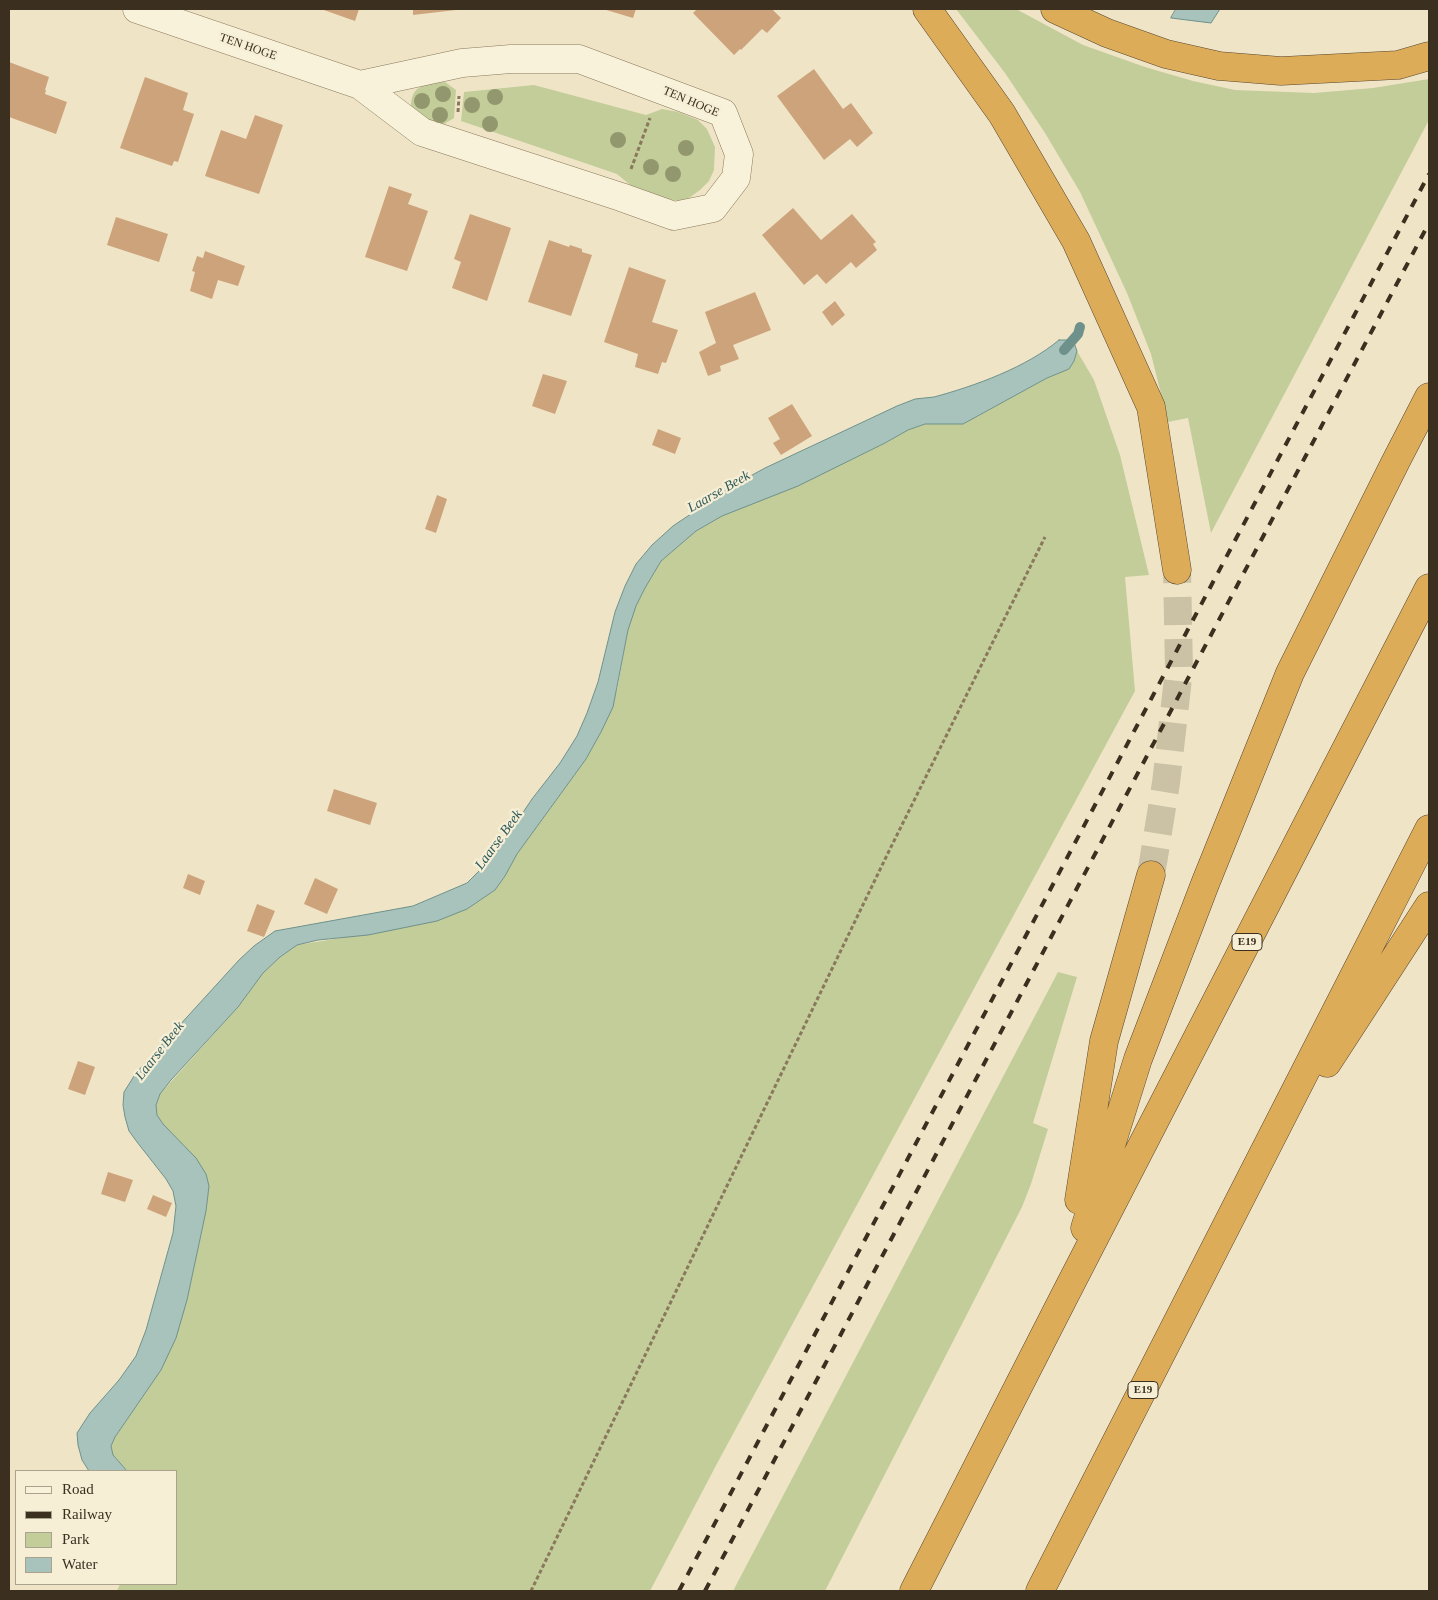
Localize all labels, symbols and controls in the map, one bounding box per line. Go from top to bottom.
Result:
street label: TEN HOGE [217,30,279,64]
street label: TEN HOGE [661,84,721,120]
water label: Laarse Beek [685,467,753,517]
water label: Laarse Beek [472,807,526,873]
road number: E19 [1232,934,1262,950]
water label: Laarse Beek [132,1018,188,1084]
road number: E19 [1128,1382,1158,1398]
legend [15,1470,178,1585]
text: Road [62,1481,94,1497]
text: Railway [62,1506,112,1522]
text: Park [62,1531,90,1547]
text: Water [62,1556,97,1572]

